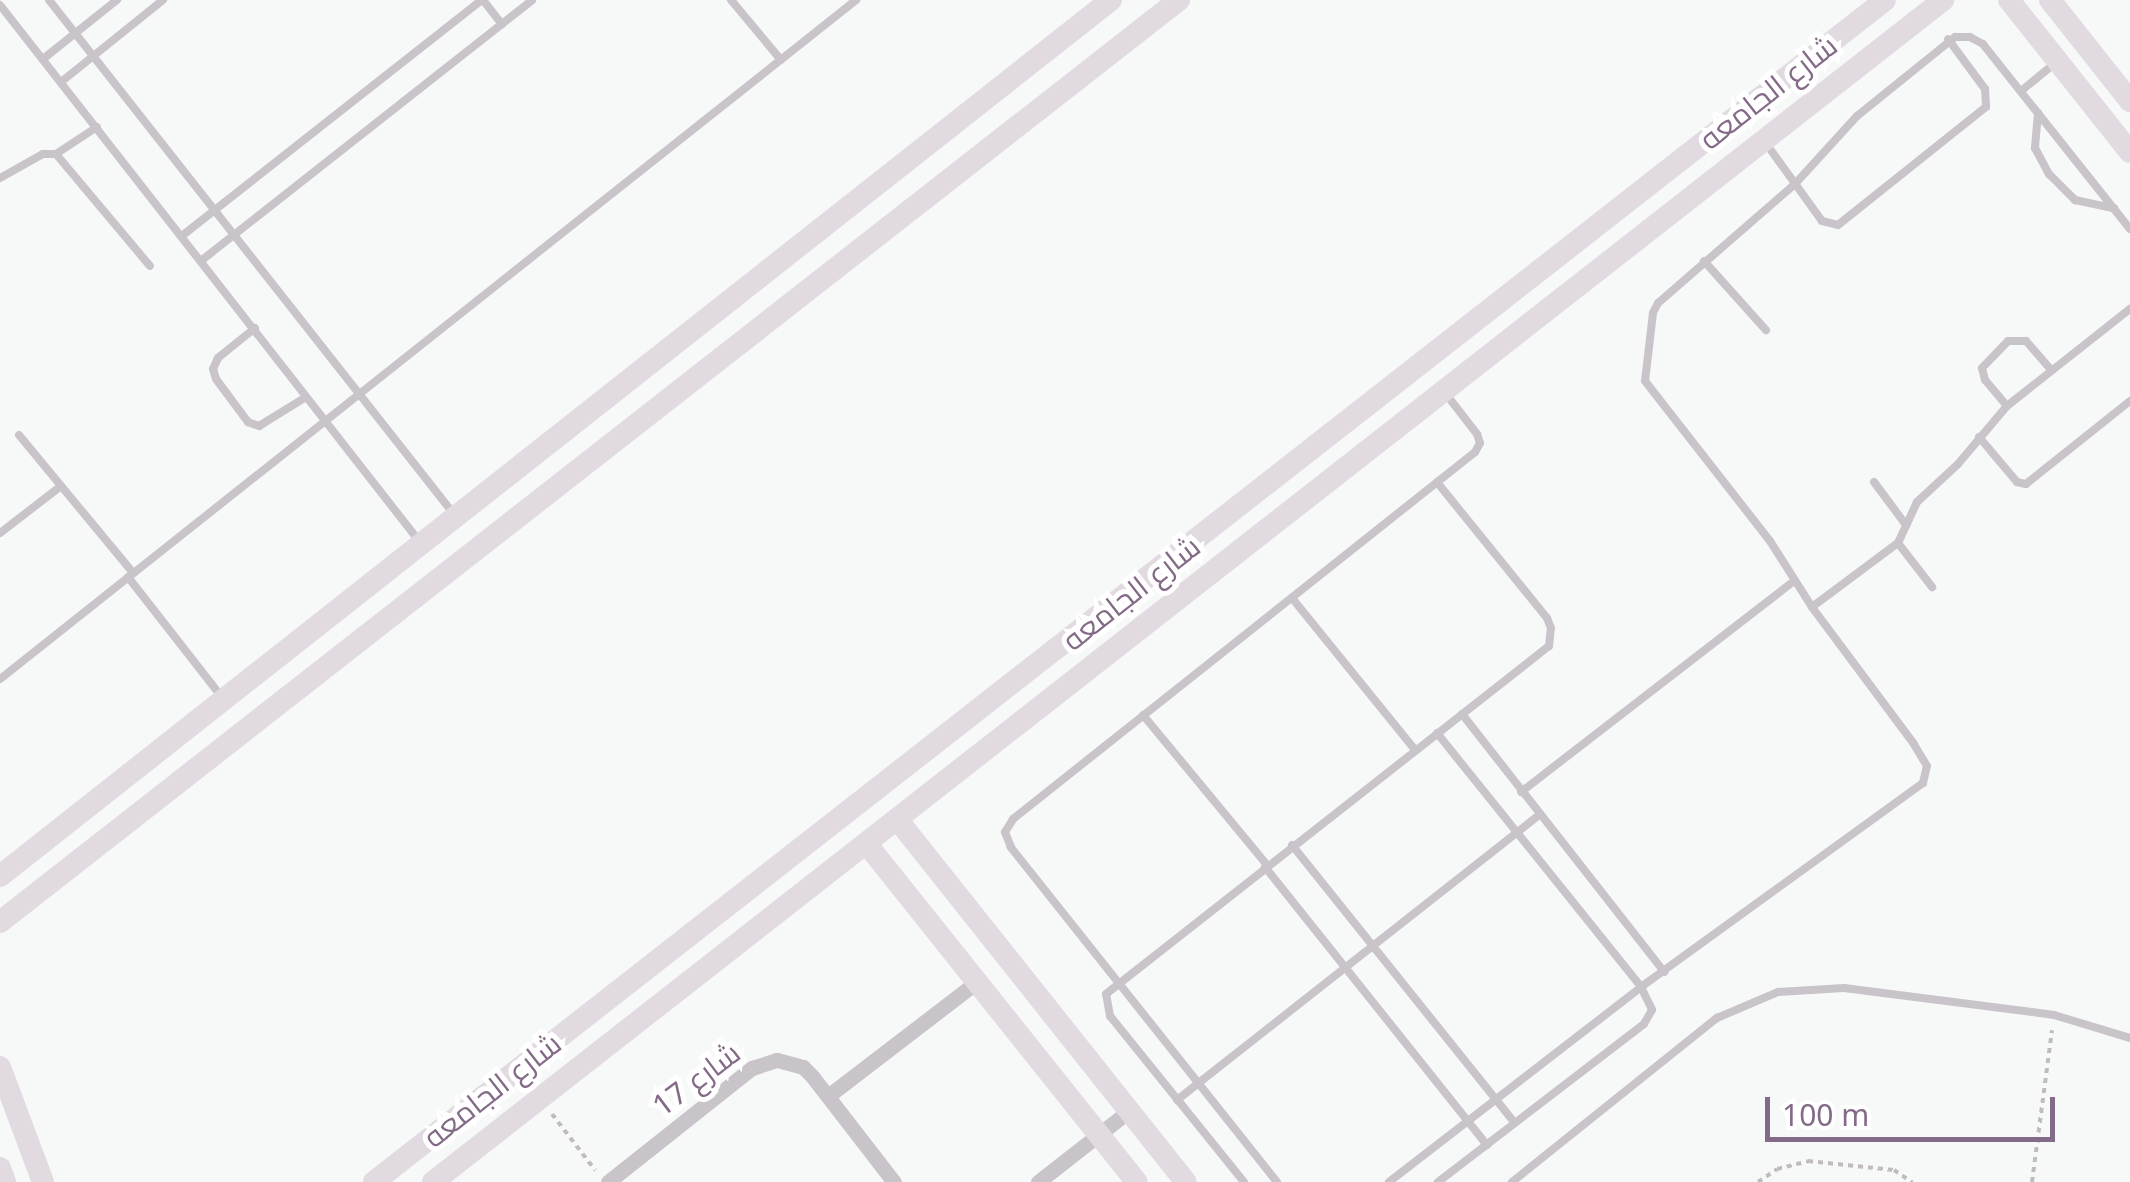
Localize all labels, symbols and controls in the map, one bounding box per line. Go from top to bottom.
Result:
street label: شارع الجامعه [1692,27,1844,157]
street label: شارع الجامعه [1055,528,1207,658]
street label: شارع الجامعه [416,1025,568,1155]
street label: شارع 17 [645,1034,747,1124]
scale bar [1770,1077,2060,1139]
text: 100 m [1782,1094,1869,1135]

